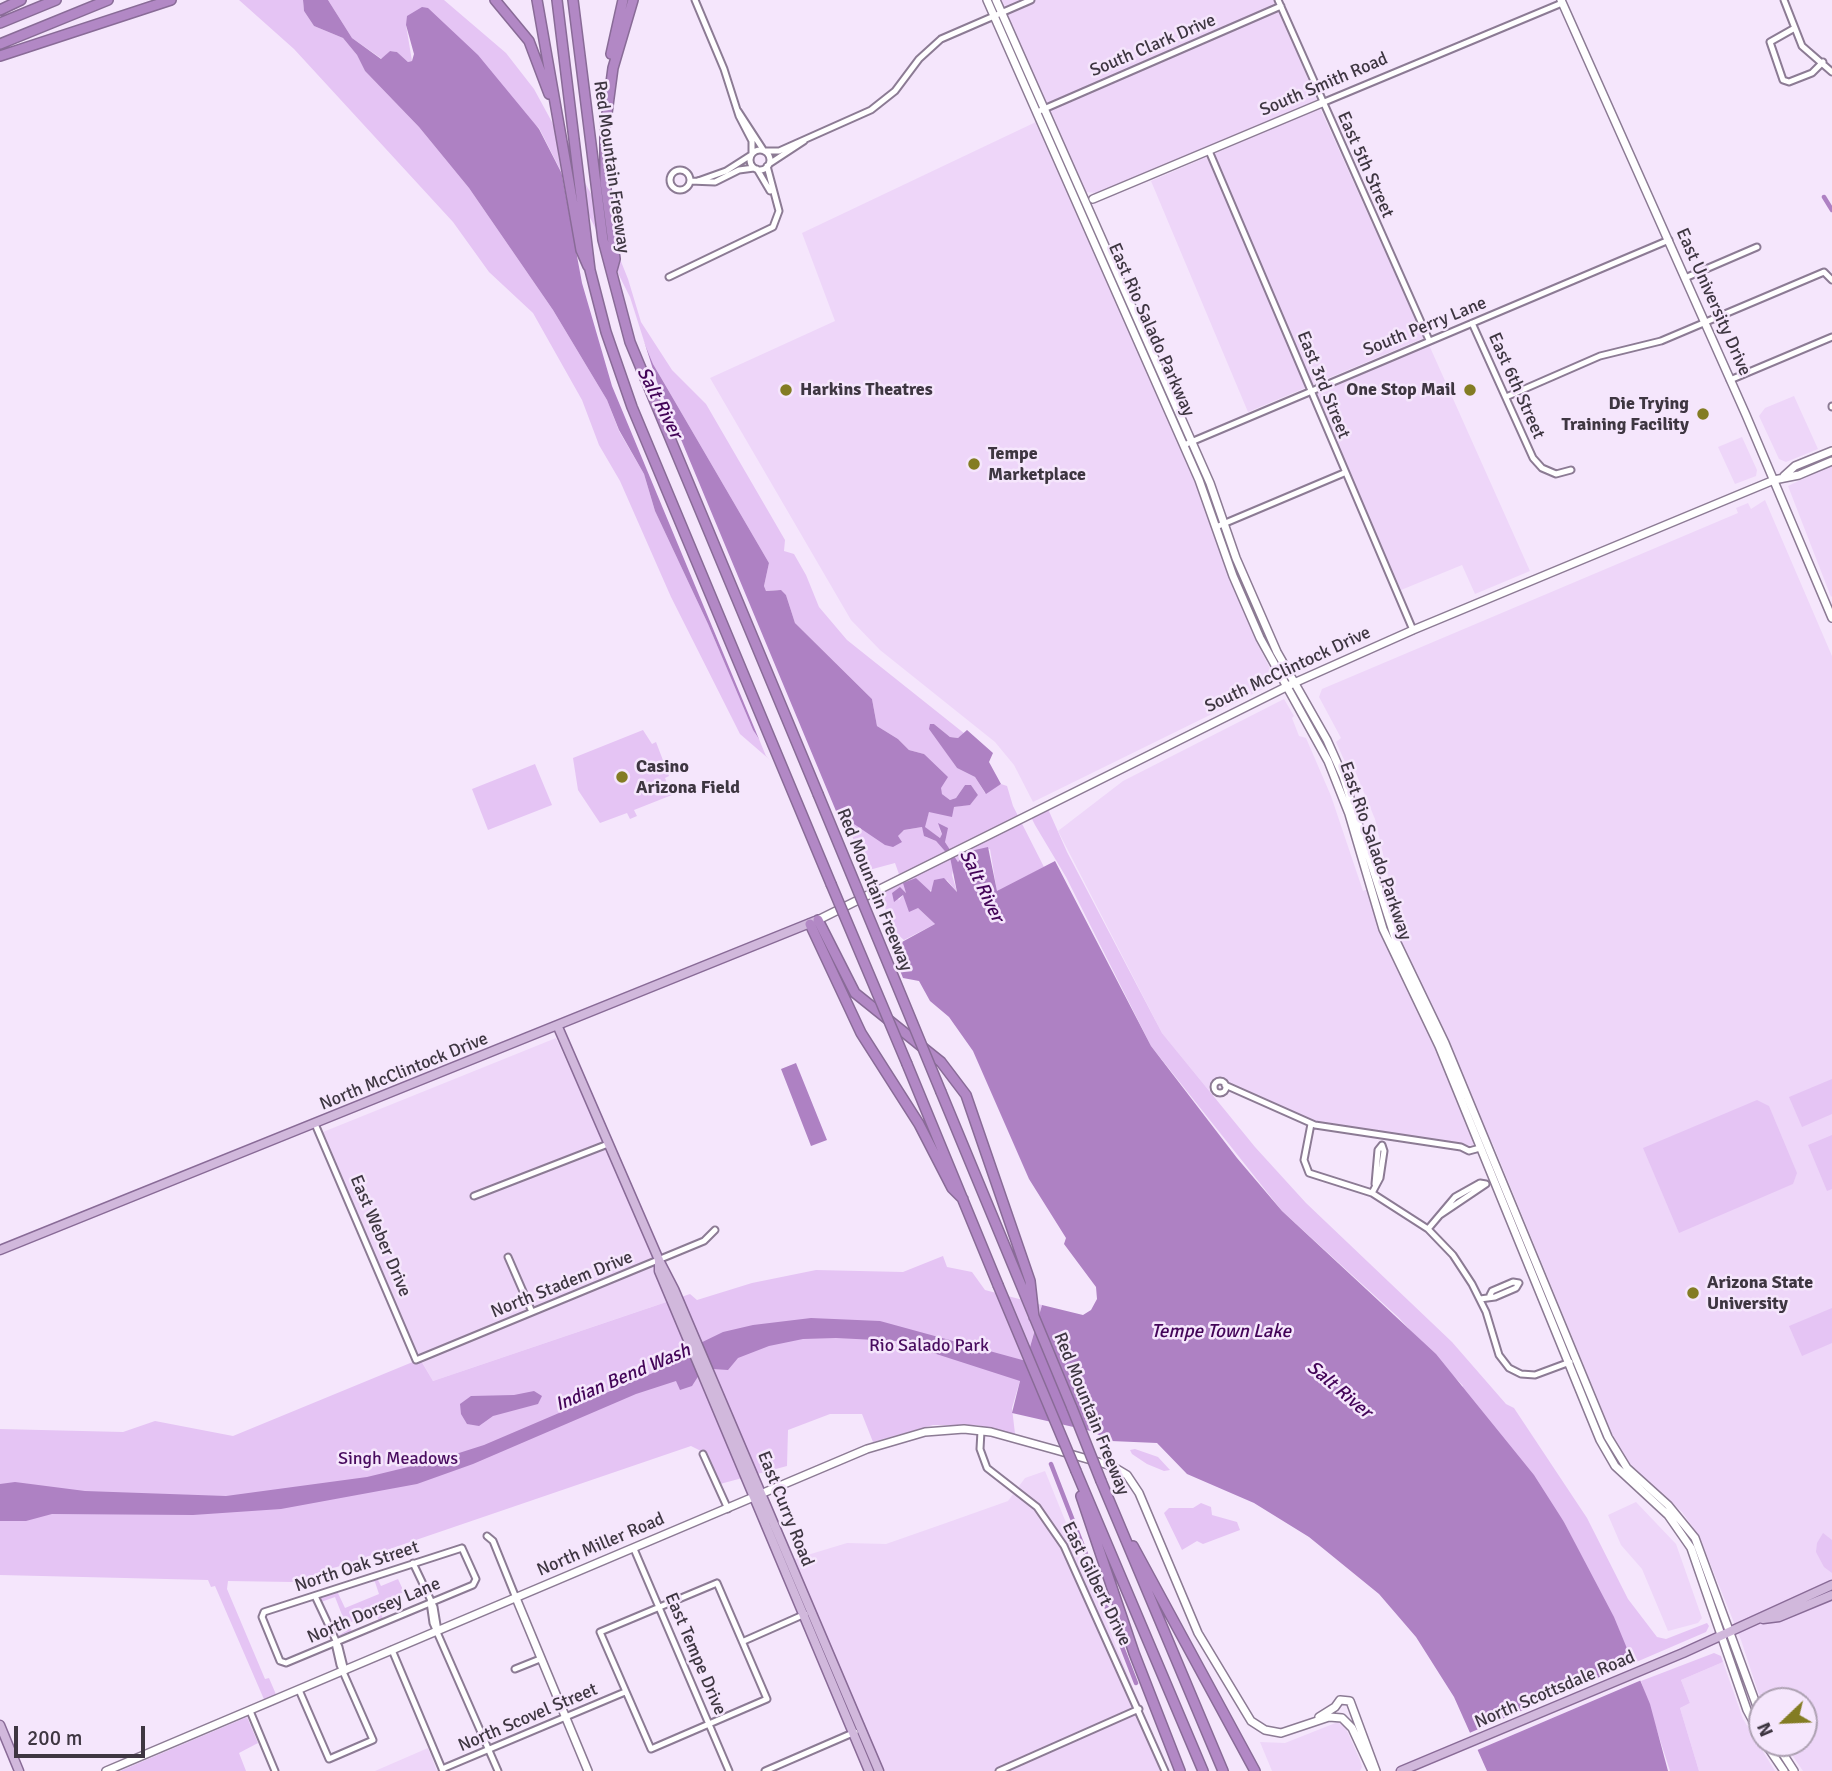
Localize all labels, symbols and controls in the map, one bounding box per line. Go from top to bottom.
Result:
street label: South Clark Drive [1087,10,1219,82]
street label: South Smith Road [1257,48,1391,122]
street label: Red Mountain Freeway [588,79,634,255]
street label: East 5th Street [1332,109,1398,221]
street label: East University Drive [1671,225,1755,379]
street label: East Rio Salado Parkway [1103,240,1199,420]
street label: South Perry Lane [1360,292,1490,362]
street label: East 3rd Street [1292,328,1354,442]
street label: East 6th Street [1483,330,1549,442]
water label: Salt River [631,363,687,443]
place label: Harkins Theatres [800,379,933,401]
place label: One Stop Mail [1346,379,1456,401]
marker: Harkins Theatres [778,382,794,398]
marker: One Stop Mail [1462,382,1478,398]
place label: Die Trying Training Facility [1562,393,1689,436]
marker: Die Trying Training Facility [1695,406,1711,422]
place label: Tempe Marketplace [988,443,1086,486]
marker: Tempe Marketplace [966,456,982,472]
street label: South McClintock Drive [1202,622,1374,718]
place label: Casino Arizona Field [636,756,740,798]
street label: East Rio Salado Parkway [1334,759,1416,943]
marker: Casino Arizona Field [614,769,630,785]
street label: Red Mountain Freeway [831,805,917,975]
water label: Salt River [954,846,1008,926]
street label: North McClintock Drive [317,1028,491,1116]
street label: East Weber Drive [345,1172,415,1300]
street label: North Stadem Drive [488,1247,636,1323]
place label: Arizona State University [1707,1272,1813,1314]
marker: Arizona State University [1685,1285,1701,1301]
water label: Tempe Town Lake [1151,1321,1291,1343]
street label: Red Mountain Freeway [1048,1329,1134,1499]
park label: Rio Salado Park [869,1335,989,1357]
water label: Indian Bend Wash [552,1339,694,1417]
water label: Salt River [1302,1356,1376,1424]
park label: Singh Meadows [338,1448,458,1470]
street label: East Curry Road [752,1448,818,1570]
street label: North Miller Road [534,1508,668,1582]
street label: East Gilbert Drive [1057,1519,1135,1649]
street label: North Oak Street [292,1537,422,1597]
street label: North Dorsey Lane [304,1573,444,1649]
street label: East Tempe Drive [660,1590,730,1718]
street label: North Scottsdale Road [1472,1646,1638,1734]
street label: North Scovel Street [455,1679,601,1757]
north arrow [1748,1687,1818,1757]
scale bar [18,1712,149,1756]
text: N [1752,1719,1779,1740]
text: 200 m [27,1725,82,1751]

